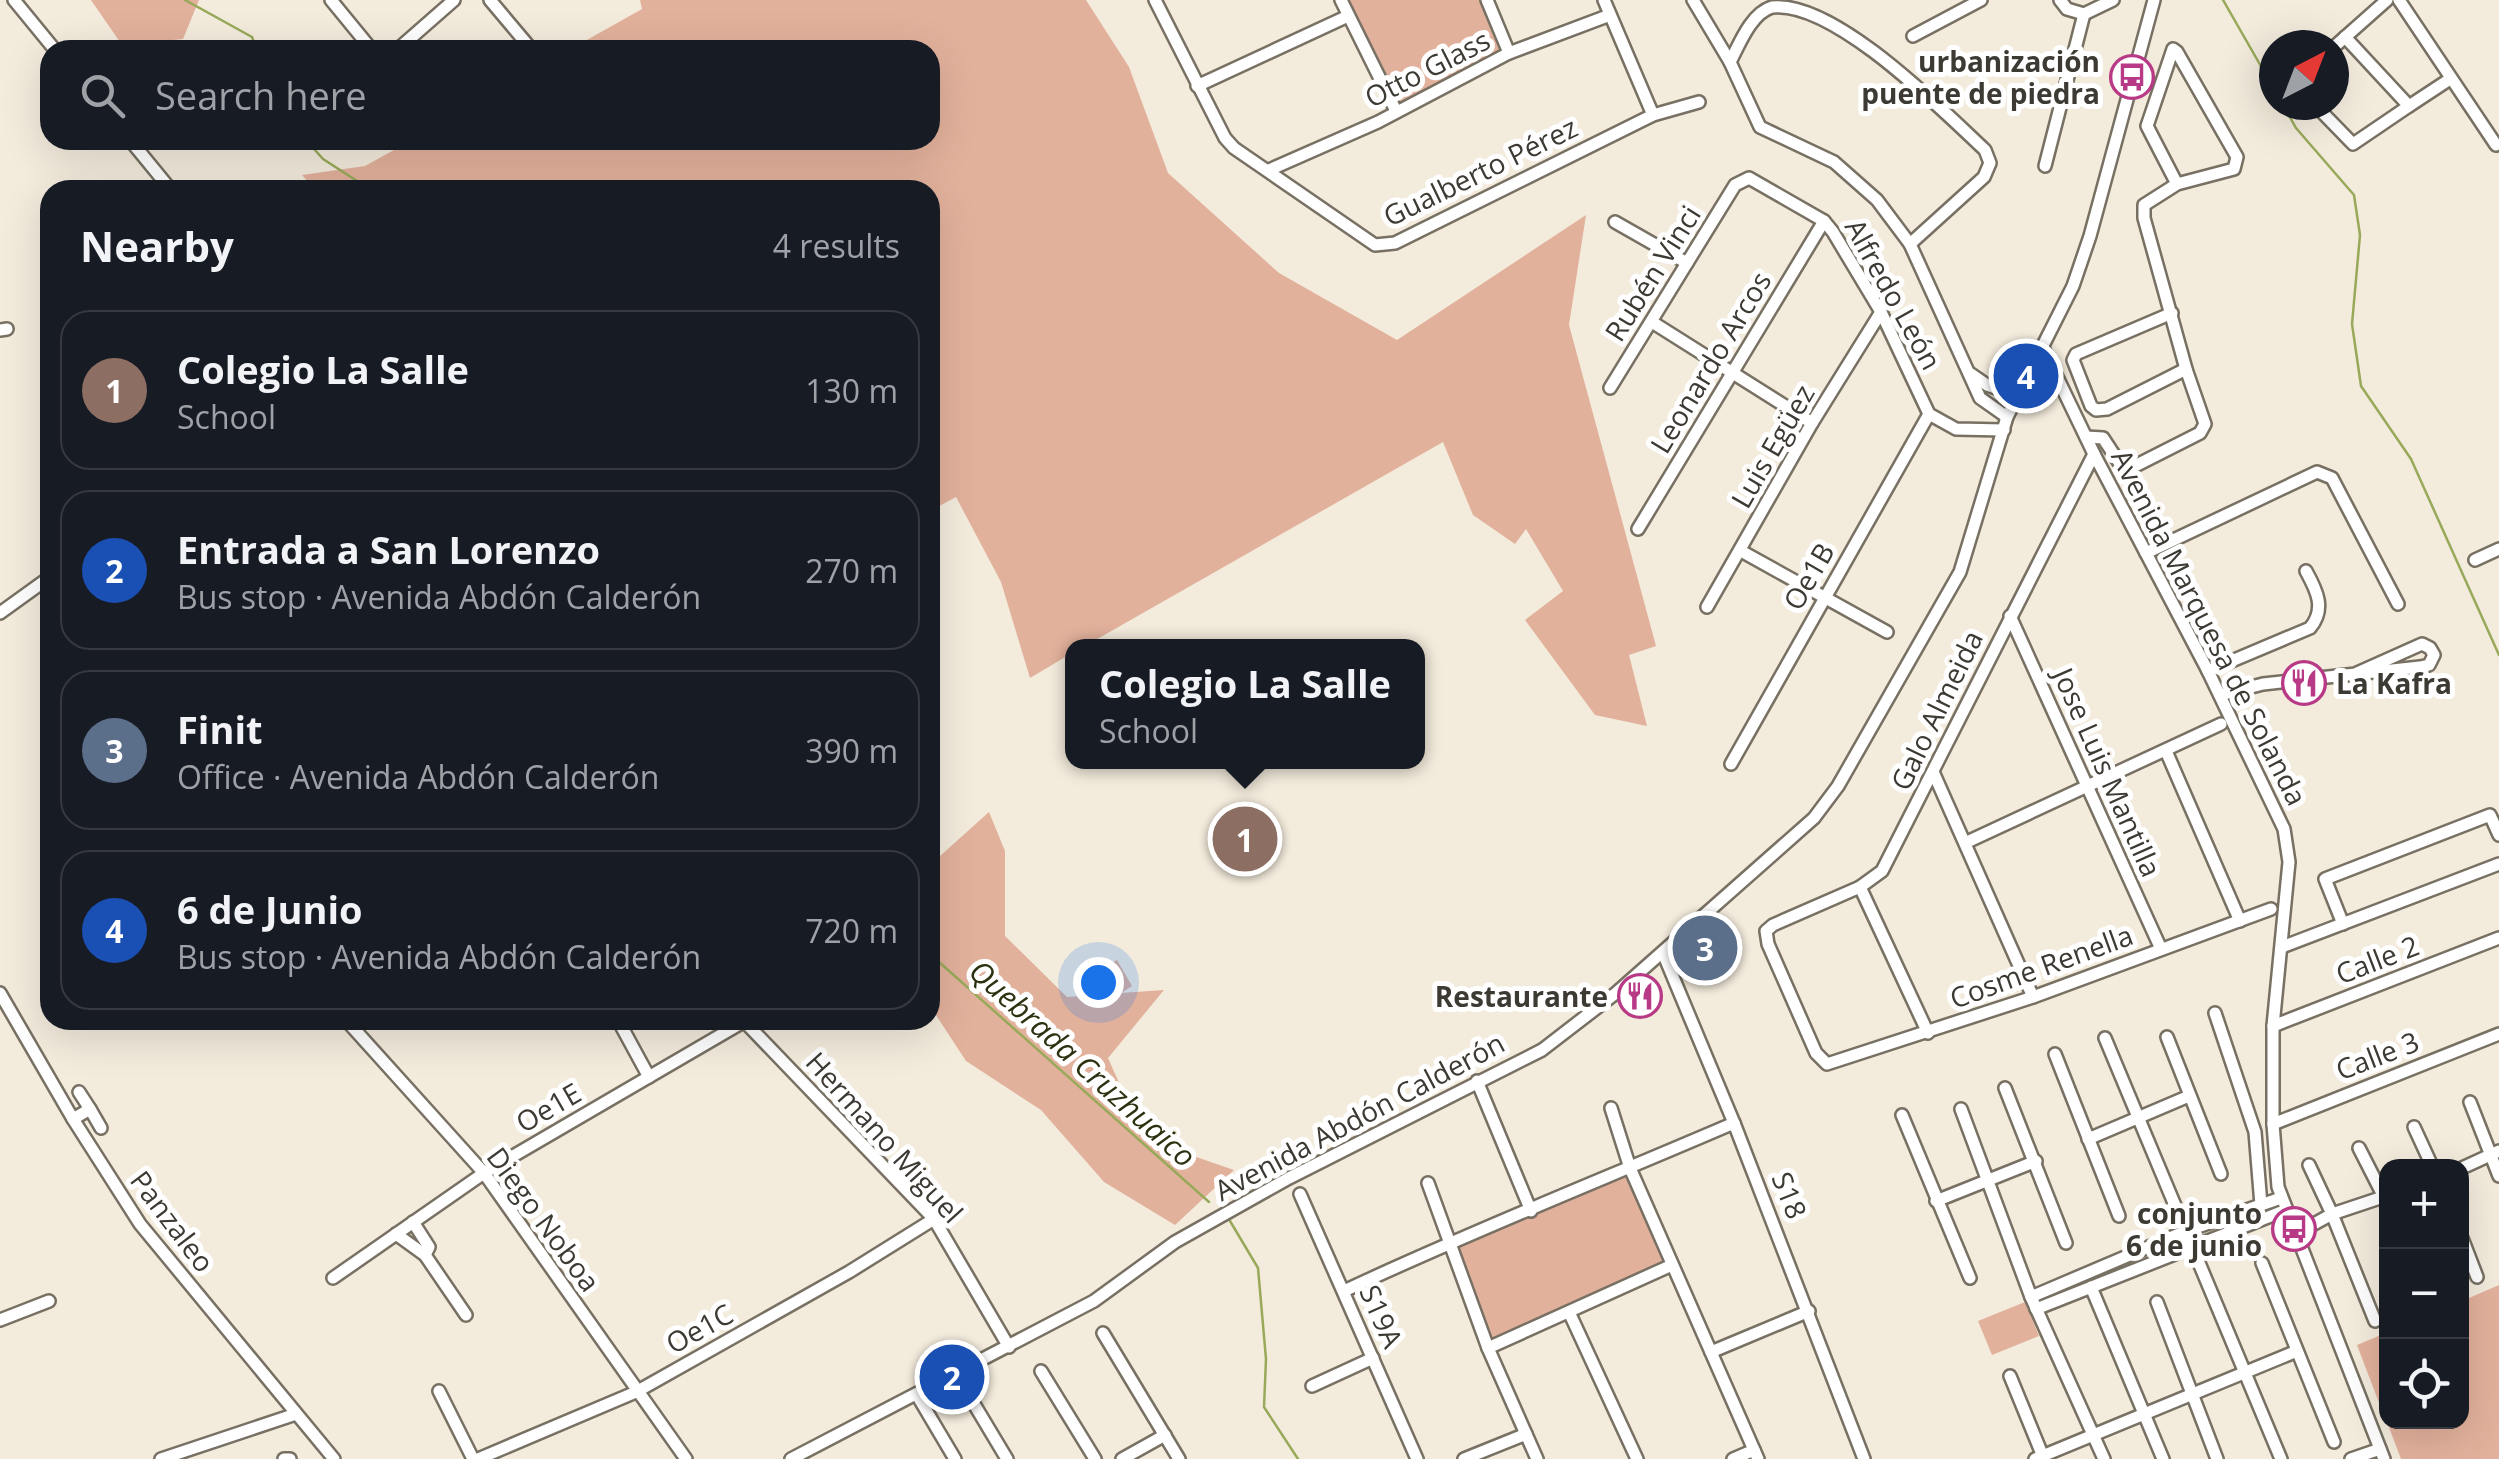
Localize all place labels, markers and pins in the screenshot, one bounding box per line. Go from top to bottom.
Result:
place label: urbanización puente de piedra [1861,42,2100,112]
bus stop icon: urbanización puente de piedra [2109,54,2155,100]
pin: 4 [1994,338,2058,414]
restaurant icon: La Kafra [2281,660,2327,706]
place label: La Kafra [2336,664,2452,702]
pin: 1 [1212,802,1278,876]
pin: 3 [1672,910,1738,986]
restaurant icon: Restaurante [1617,973,1663,1019]
place label: Restaurante [1435,977,1608,1015]
place label: conjunto 6 de junio [2126,1194,2262,1264]
bus stop icon: conjunto 6 de junio [2271,1206,2317,1252]
pin: 2 [920,1340,984,1414]

